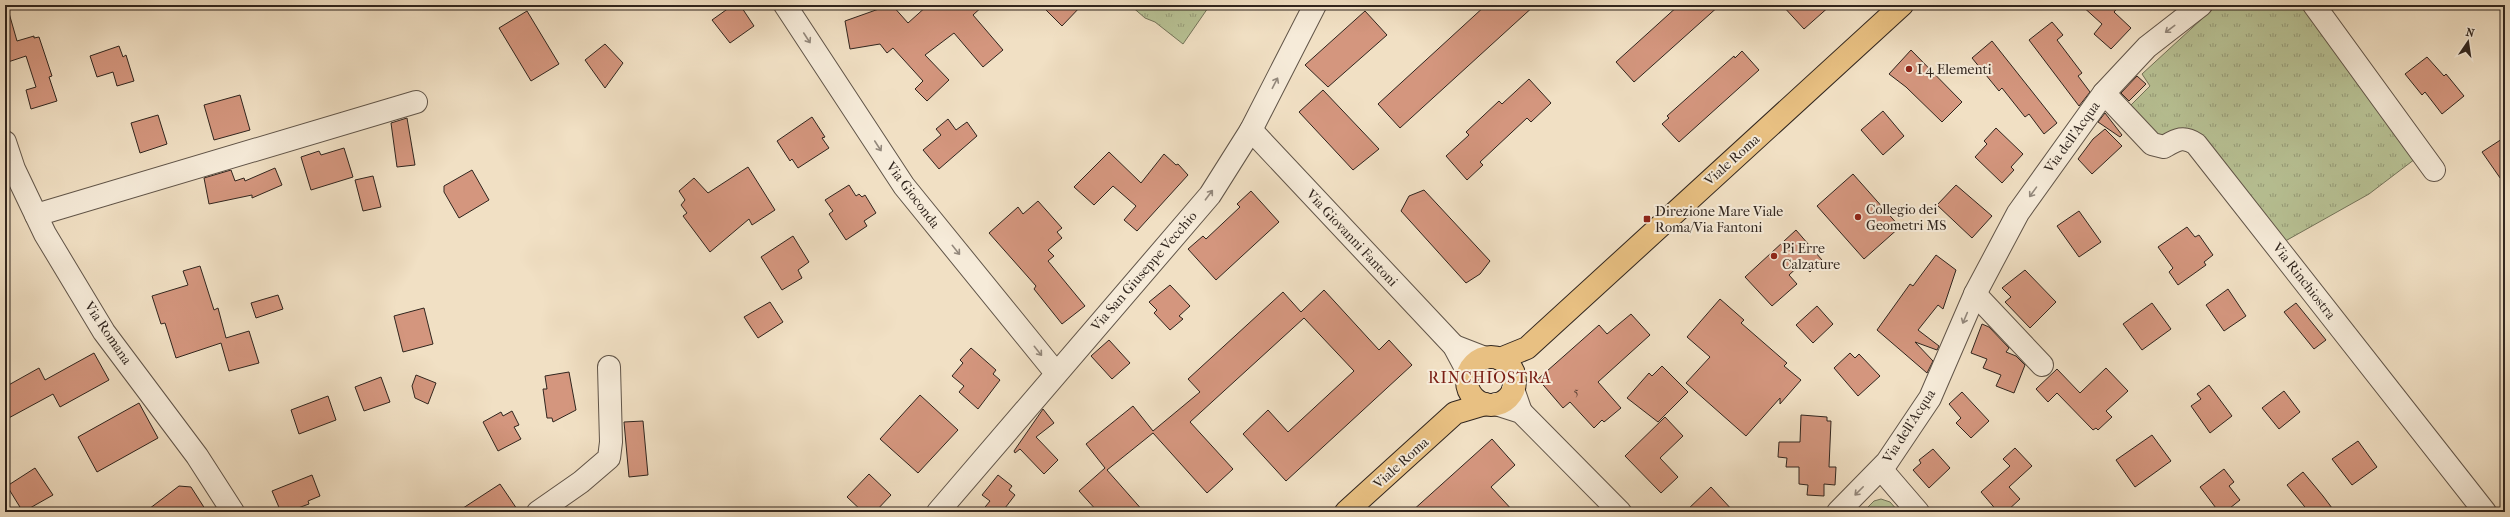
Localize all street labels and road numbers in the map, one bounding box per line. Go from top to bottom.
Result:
street label: Via dell'Acqua [2040,98,2104,177]
street label: Viale Roma [1700,130,1764,190]
street label: Via Gioconda [882,158,944,232]
street label: Via Giovanni Fantoni [1302,185,1401,290]
street label: Via San Giuseppe Vecchio [1087,208,1201,335]
street label: Via Rinchiostra [2268,238,2340,323]
street label: Via Romana [80,297,136,368]
street label: Via dell'Acqua [1878,386,1939,467]
street label: Viale Roma [1369,433,1433,493]

